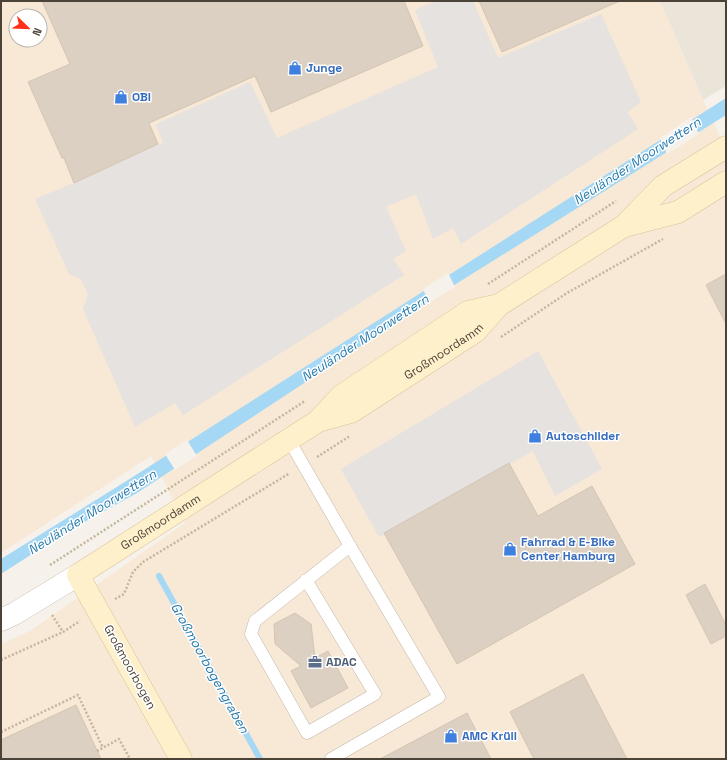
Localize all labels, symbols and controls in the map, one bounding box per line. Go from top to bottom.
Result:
north arrow [8,8,48,48]
text: N [29,26,45,38]
shop icon: Junge [287,60,303,76]
place label: Junge [306,60,342,76]
shop icon: OBI [113,89,129,105]
place label: OBI [132,89,151,105]
water label: Neuländer Moorwettern [570,113,705,208]
water label: Neuländer Moorwettern [298,290,433,385]
street label: Großmoordamm [401,320,487,383]
shop icon: Autoschilder [527,428,543,444]
place label: Autoschilder [546,428,620,444]
water label: Neuländer Moorwettern [25,465,160,558]
street label: Großmoordamm [118,490,204,554]
place label: Fahrrad & E-Bike Center Hamburg [521,534,615,564]
shop icon: Fahrrad & E-Bike Center Hamburg [502,541,518,557]
water label: Großmoorbogengraben [167,600,253,737]
street label: Großmoorbogen [100,622,160,712]
office icon: ADAC [307,654,323,670]
place label: ADAC [326,654,357,670]
shop icon: AMC Krüll [443,728,459,744]
place label: AMC Krüll [462,728,517,744]

